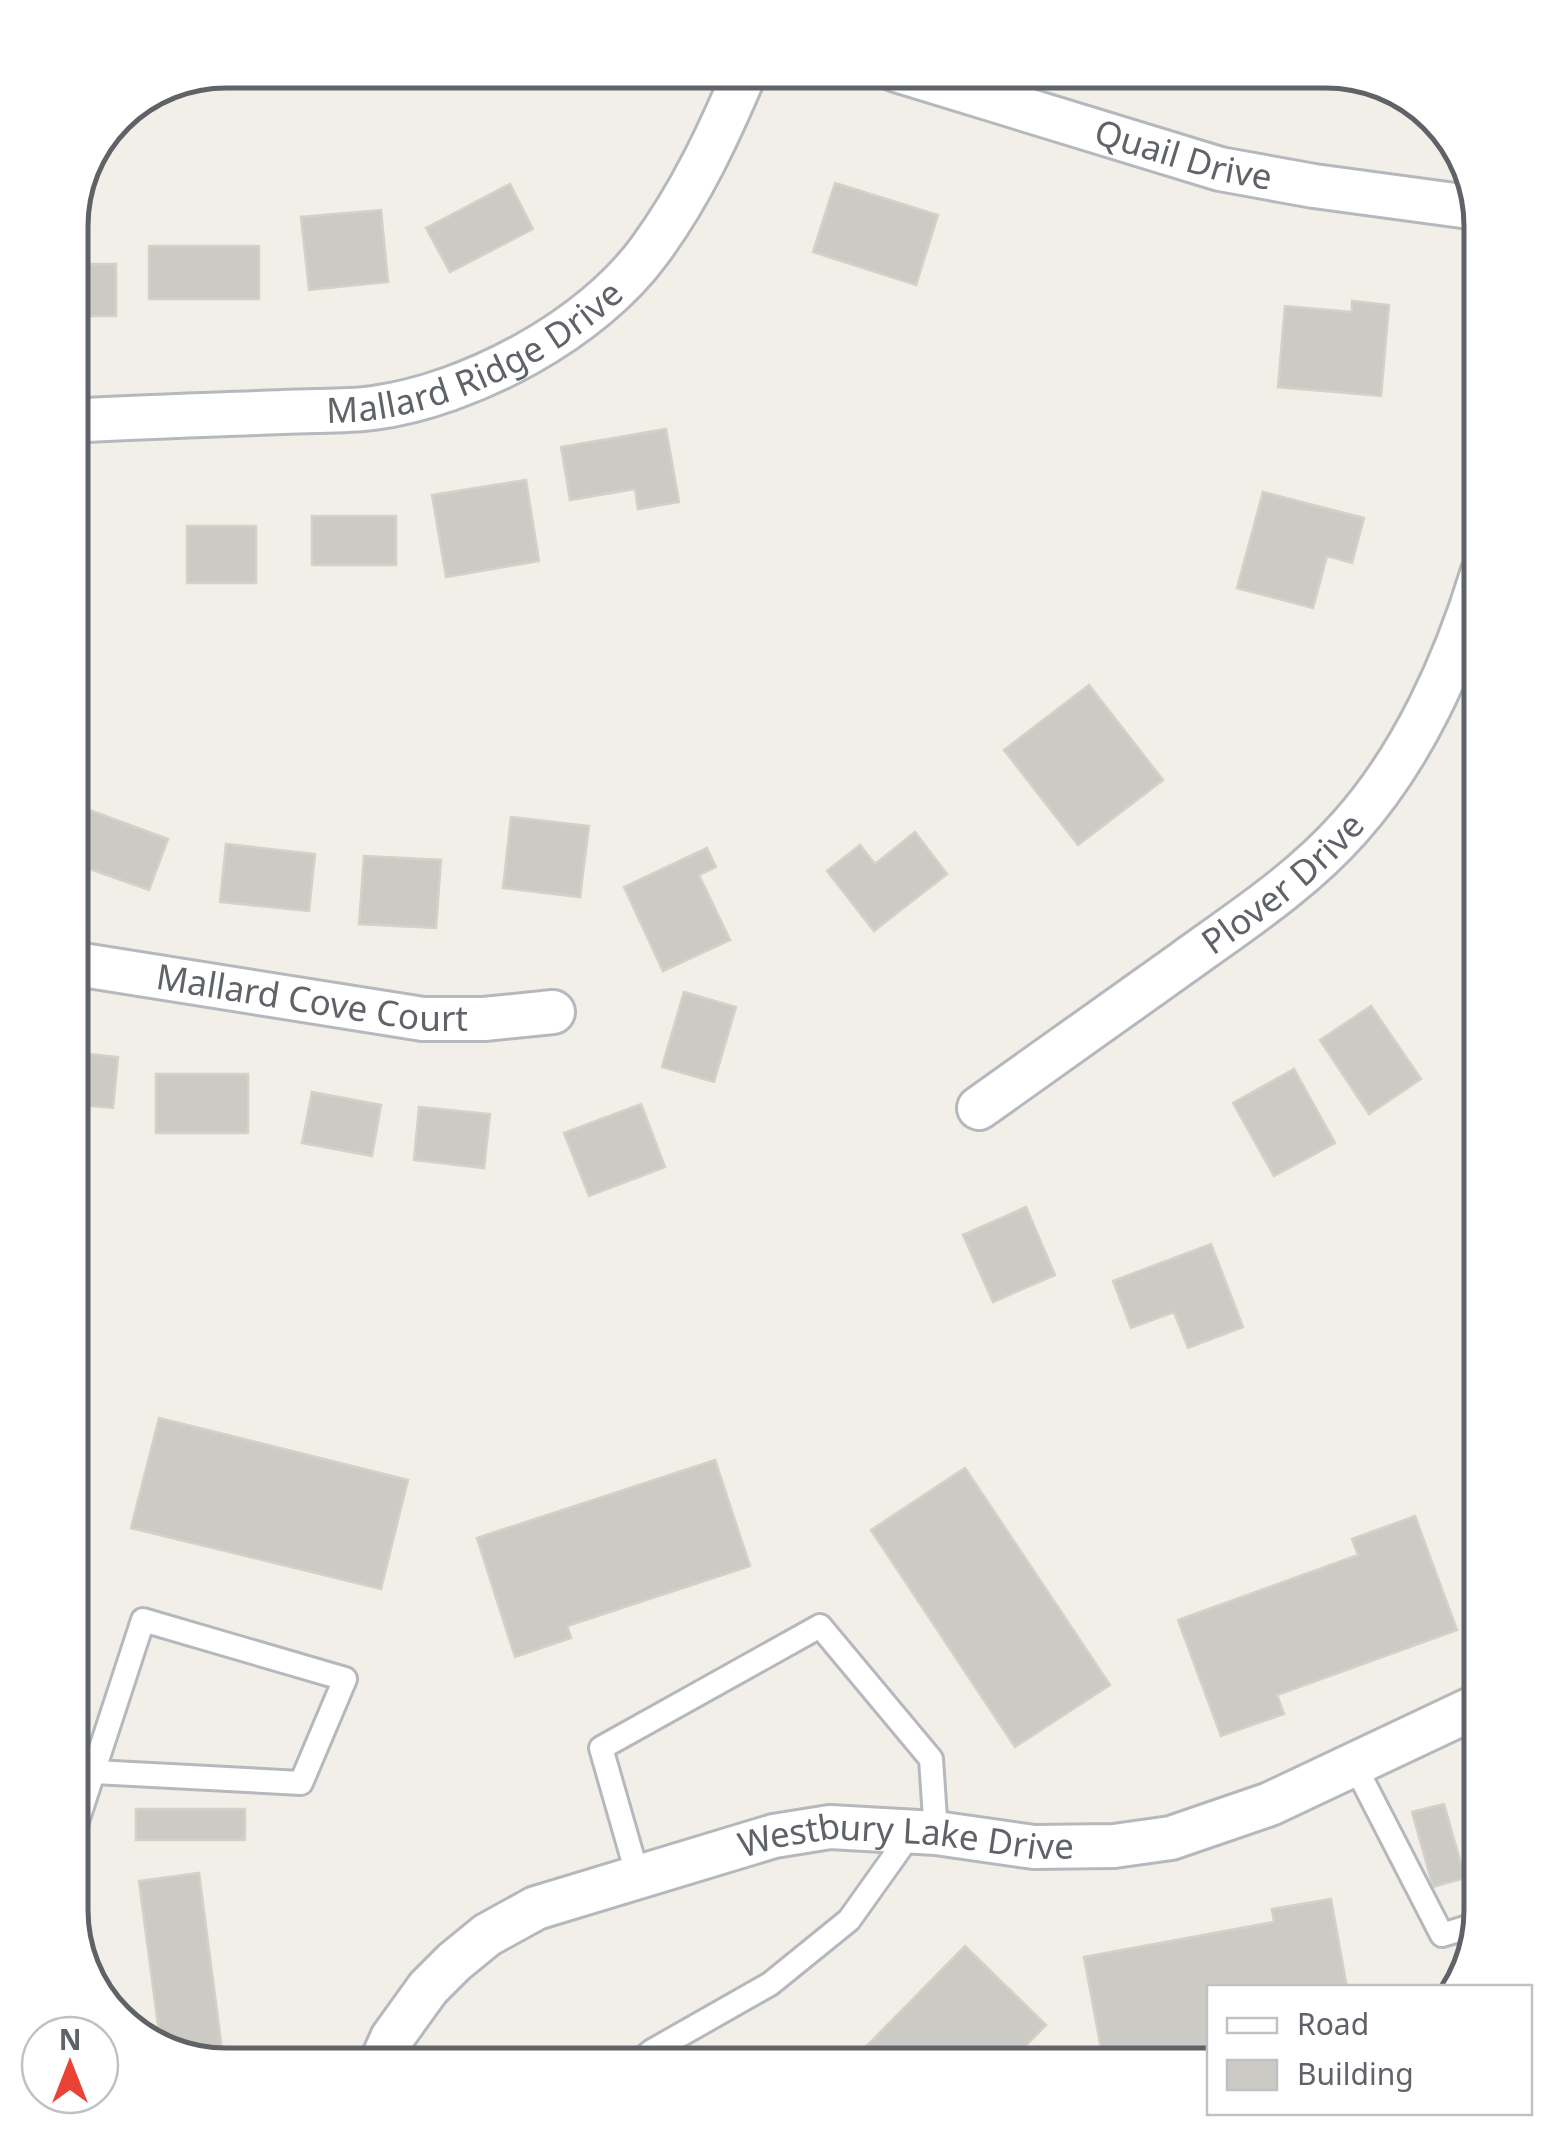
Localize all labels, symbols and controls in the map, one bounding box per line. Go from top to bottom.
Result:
street label: Quail Drive [1089,107,1276,200]
street label: Mallard Ridge Drive [325,269,632,433]
street label: Plover Drive [1192,802,1374,964]
street label: Mallard Cove Court [153,952,468,1041]
street label: Westbury Lake Drive [732,1801,1074,1869]
legend [1207,1985,1532,2115]
text: Road [1297,2003,1369,2044]
north arrow [20,2015,120,2115]
text: N [59,2020,81,2058]
text: Building [1297,2053,1414,2094]

